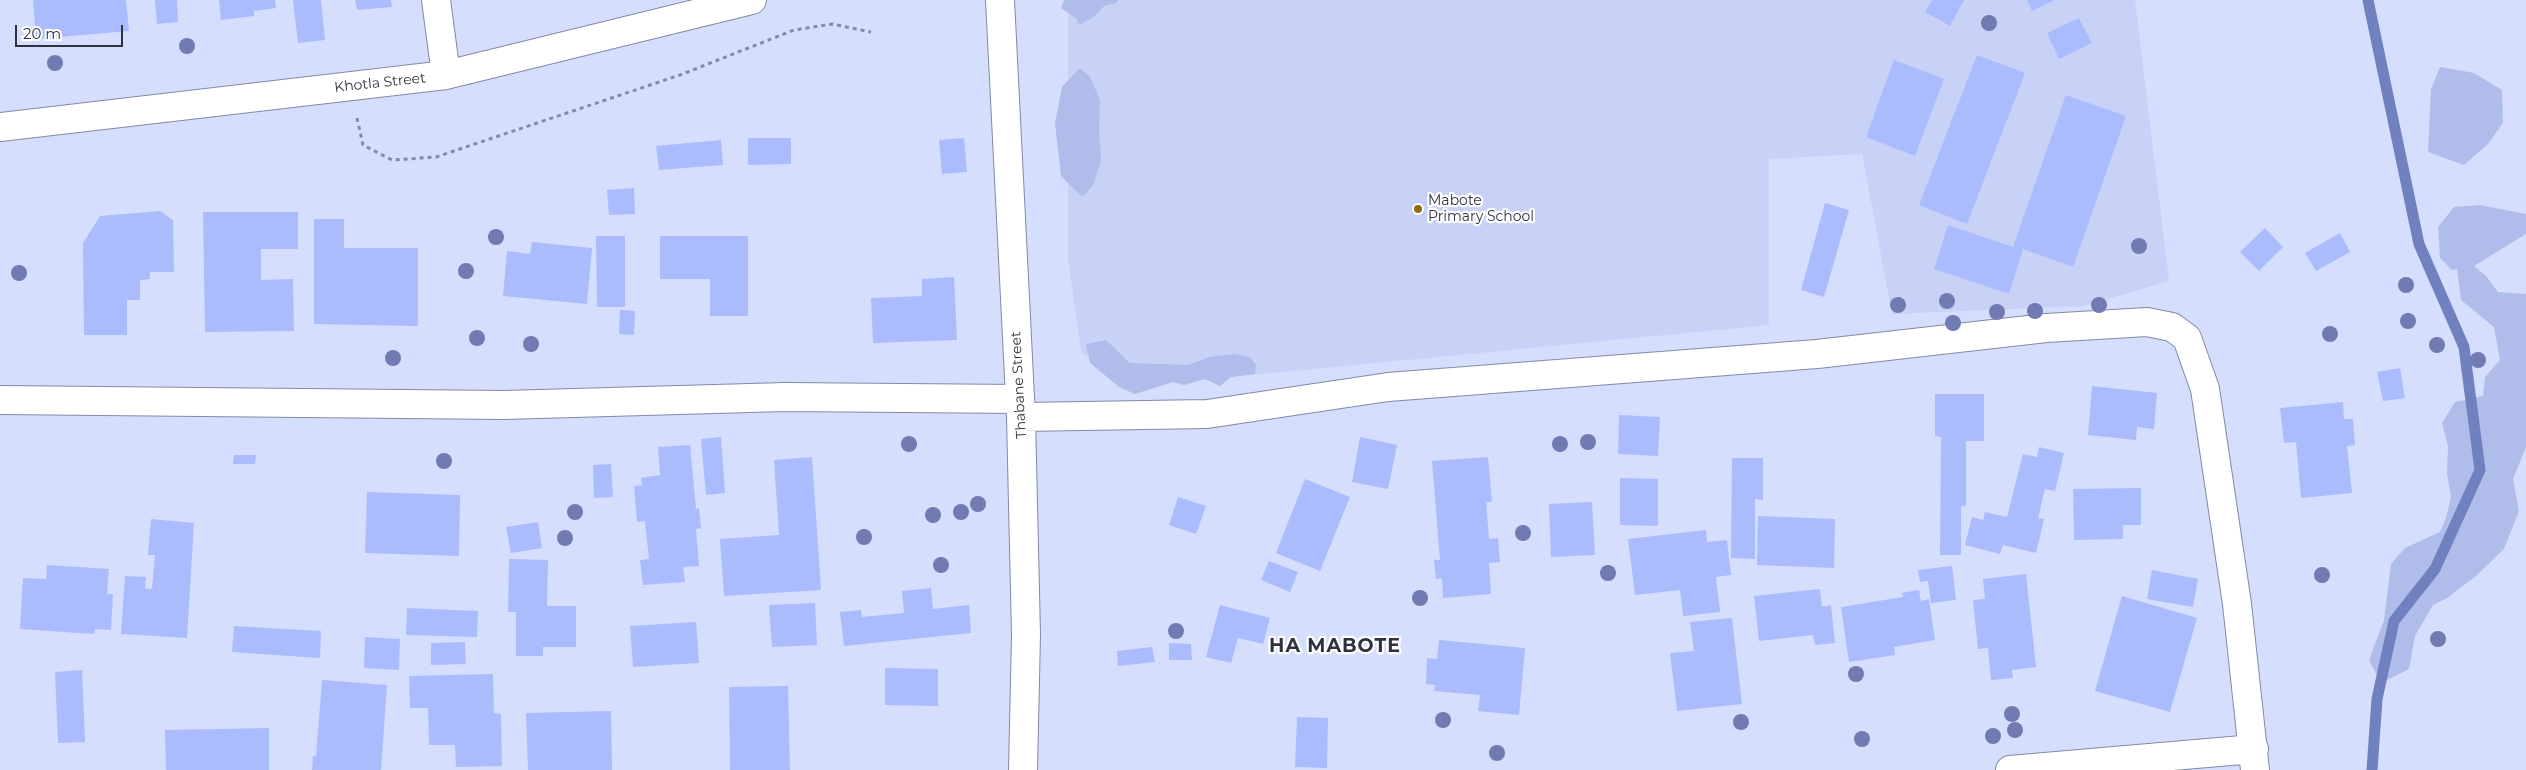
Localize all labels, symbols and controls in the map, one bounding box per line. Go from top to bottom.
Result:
scale bar [18,15,125,47]
text: 20 m [23,24,61,43]
street label: Khotla Street [333,70,427,96]
place label: Mabote Primary School [1428,193,1534,226]
marker: Mabote Primary School [1412,203,1424,215]
street label: Thabane Street [1008,331,1030,439]
district label: HA MABOTE [1268,635,1402,657]

